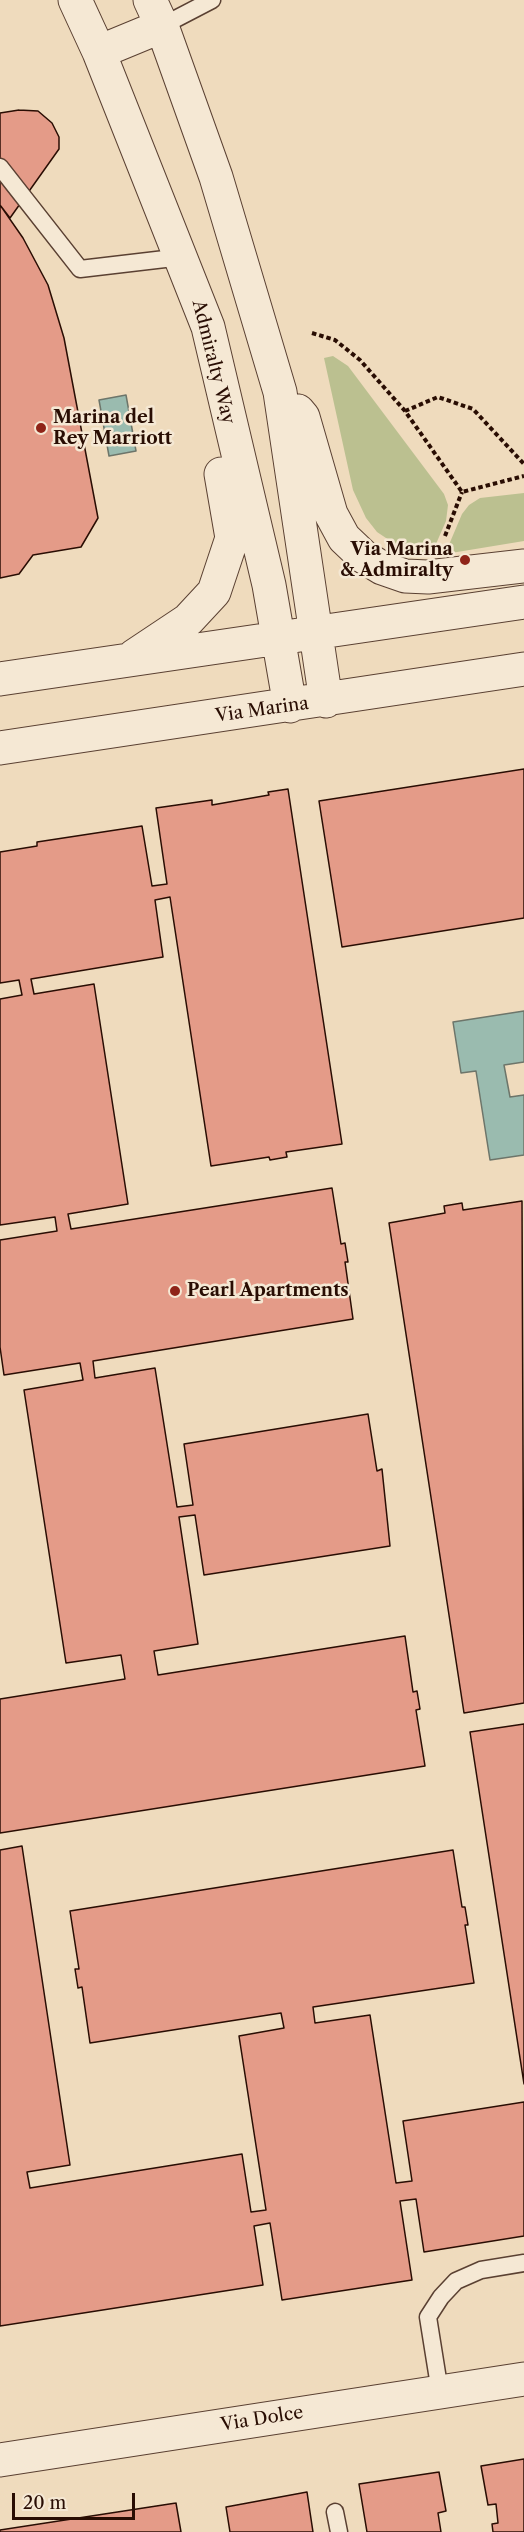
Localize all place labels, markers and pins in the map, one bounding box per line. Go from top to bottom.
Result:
place label: Marina del Rey Marriott [53,407,172,450]
marker: Marina del Rey Marriott [34,421,48,435]
place label: Via Marina & Admiralty [340,539,453,582]
marker: Via Marina & Admiralty [458,553,472,567]
place label: Pearl Apartments [187,1280,349,1302]
marker: Pearl Apartments [168,1284,182,1298]

